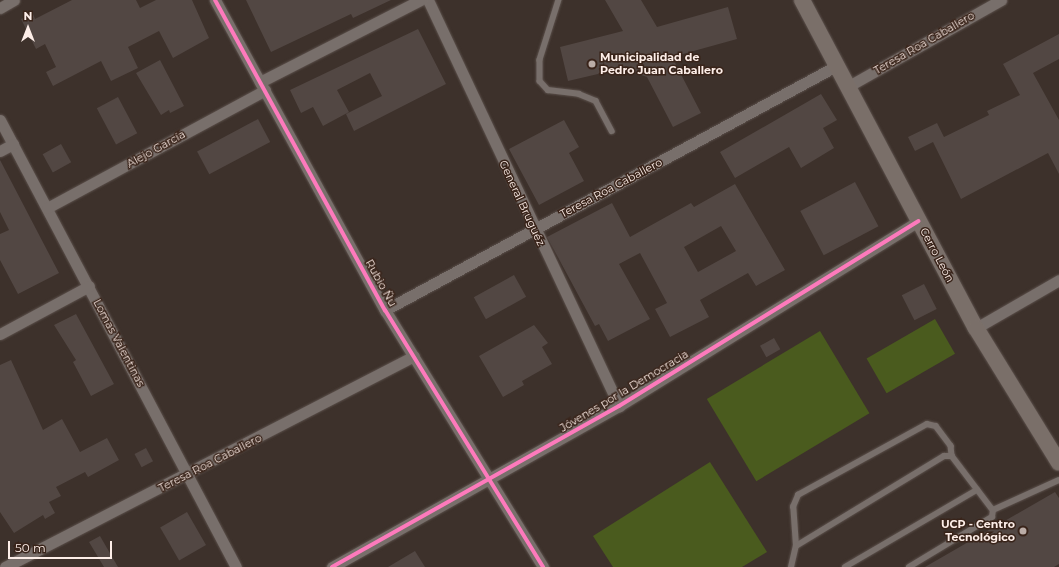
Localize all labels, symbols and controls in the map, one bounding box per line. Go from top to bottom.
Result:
north arrow [8,8,48,48]
text: N [24,9,32,23]
street label: Teresa Roa Caballero [871,9,977,77]
place label: Municipalidad de Pedro Juan Caballero [600,51,723,77]
marker: Municipalidad de Pedro Juan Caballero [587,59,597,69]
street label: Alejo García [124,127,188,171]
street label: Teresa Roa Caballero [558,155,664,221]
street label: General Bruguéz [496,158,548,248]
street label: Cerro León [917,225,957,285]
street label: Rubio Ñu [363,257,399,309]
street label: Lomas Valentinas [90,297,148,389]
street label: Jóvenes por la Democracia [557,347,691,435]
street label: Teresa Roa Caballero [156,431,264,495]
place label: UCP - Centro Tecnológico [941,518,1015,544]
marker: UCP - Centro Tecnológico [1018,526,1028,536]
scale bar [10,533,114,559]
text: 50 m [15,540,46,555]

